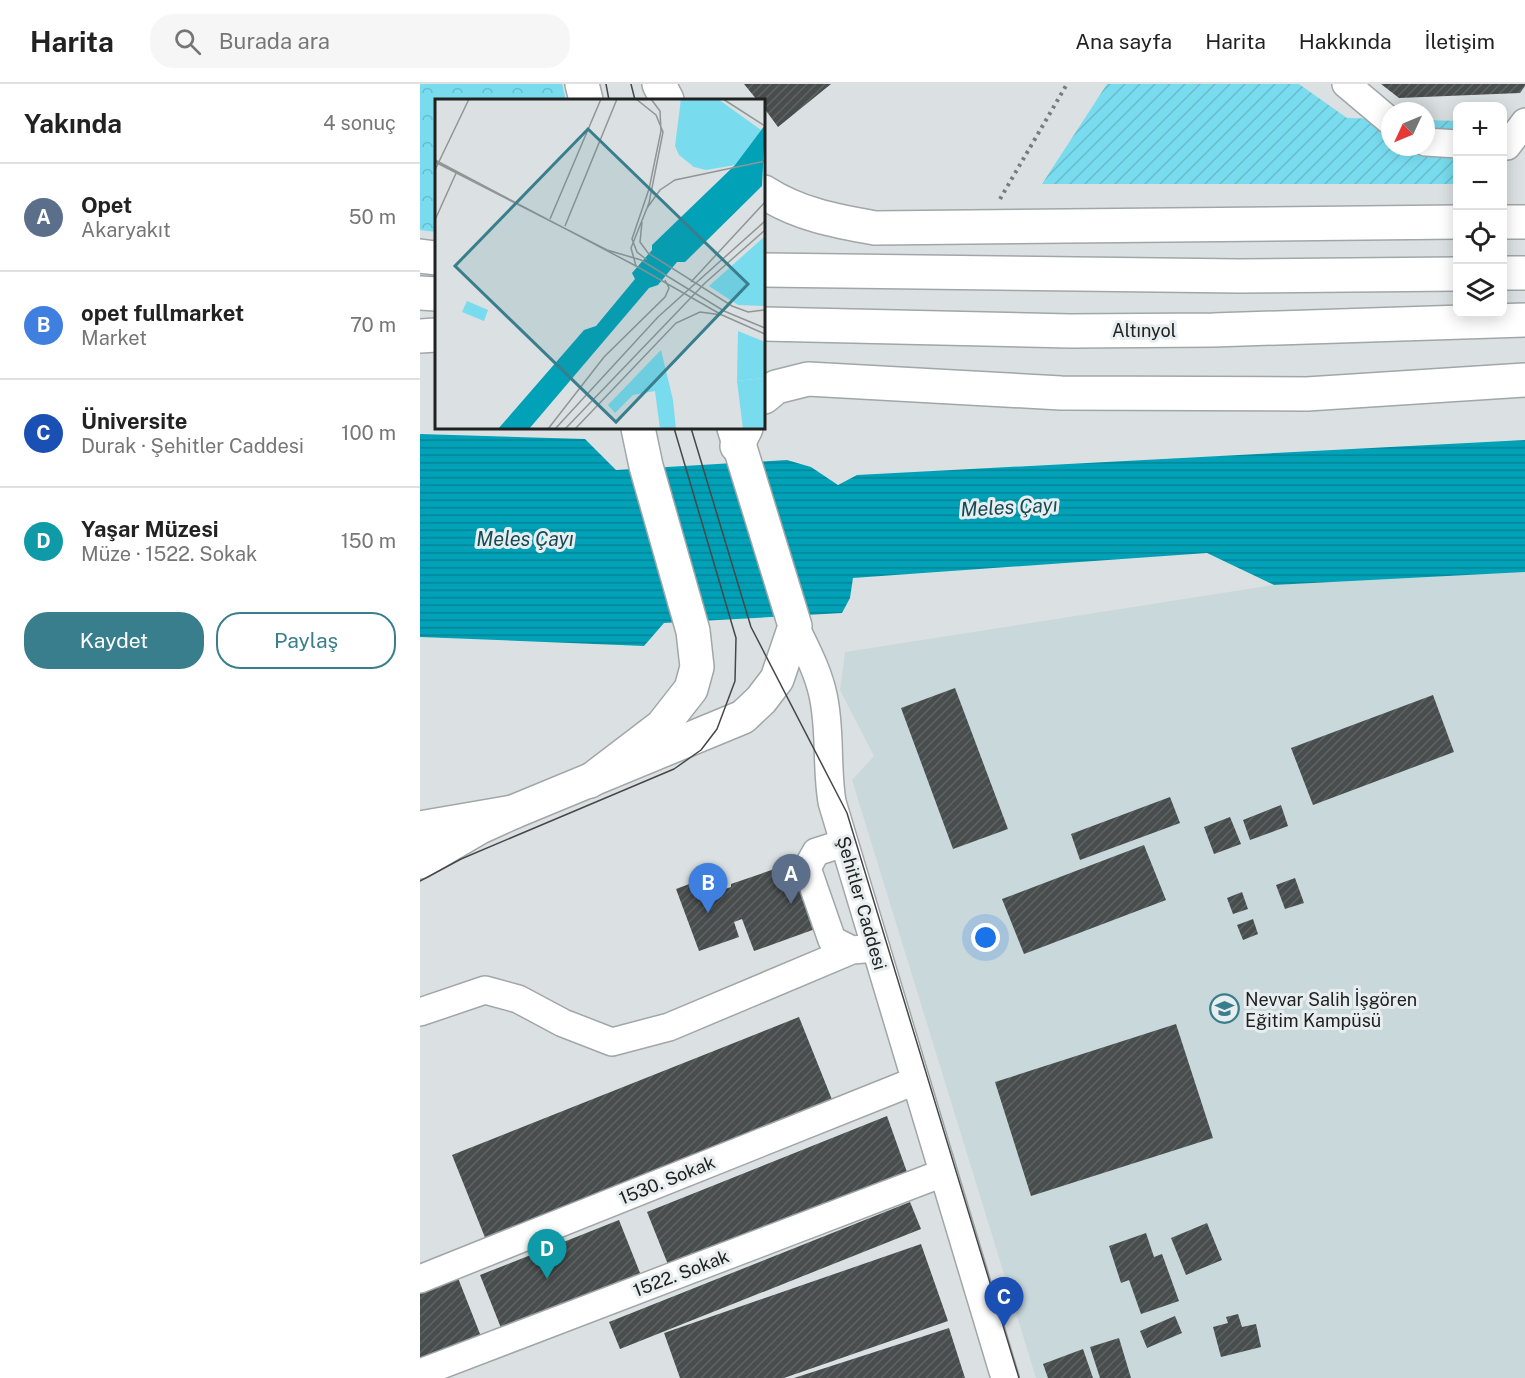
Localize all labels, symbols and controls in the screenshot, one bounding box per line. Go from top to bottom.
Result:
search box [150,14,570,68]
text: Harita [30,25,114,58]
icon: search [171,25,204,58]
text: Burada ara [219,28,330,54]
text: Ana sayfa [1075,29,1172,54]
text: Harita [1205,29,1266,54]
text: Hakkında [1299,29,1392,54]
text: İletişim [1425,29,1495,54]
inset map [435,99,765,429]
north arrow [1381,102,1435,156]
map controls [1453,102,1507,318]
button: + [1453,102,1507,156]
text: Yakında [24,108,122,139]
text: 4 sonuç [323,111,396,135]
button: − [1453,156,1507,210]
text: Opet [81,192,132,218]
text: A [36,205,51,229]
text: 50 m [349,205,396,229]
button: locate [1453,210,1507,264]
text: Akaryakıt [81,218,171,242]
button: layers [1453,264,1507,318]
text: opet fullmarket [81,300,244,326]
text: B [37,313,50,337]
text: 70 m [350,313,396,337]
street label: Altınyol [1112,320,1176,341]
text: Market [81,326,147,350]
text: Üniversite [81,408,188,434]
text: C [36,421,51,445]
text: 100 m [341,421,396,445]
text: Durak · Şehitler Caddesi [81,434,304,458]
water label: Meles Çayı [960,492,1058,522]
text: Yaşar Müzesi [81,516,219,542]
water label: Meles Çayı [476,527,574,551]
text: D [36,529,51,553]
text: 150 m [341,529,396,553]
text: Müze · 1522. Sokak [81,542,257,566]
button: Kaydet [24,612,204,669]
button: Paylaş [216,612,396,669]
street label: Şehitler Caddesi [833,834,891,972]
pin: A [772,854,811,904]
pin: B [688,864,728,913]
your location [971,923,1000,952]
place label: Nevvar Salih İşgören Eğitim Kampüsü [1245,988,1417,1031]
school or university icon: Nevvar Salih İşgören Eğitim Kampüsü [1208,993,1240,1025]
street label: 1530. Sokak [616,1151,718,1209]
pin: D [528,1230,566,1279]
street label: 1522. Sokak [630,1245,732,1301]
pin: C [984,1278,1024,1327]

